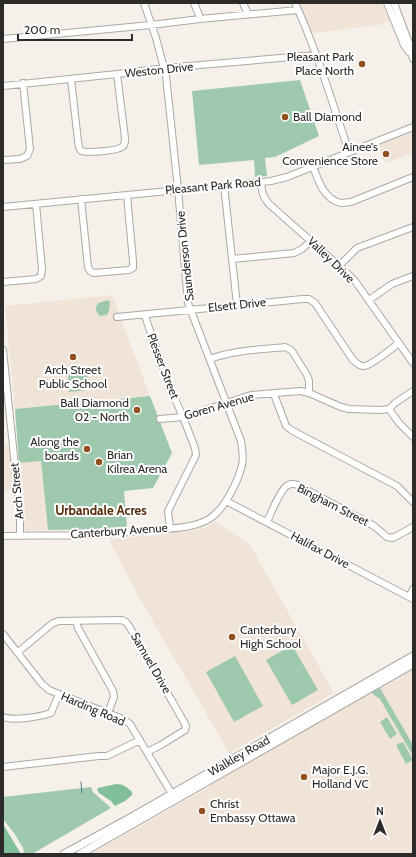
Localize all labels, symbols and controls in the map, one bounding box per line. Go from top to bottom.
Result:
scale bar [18,16,132,42]
text: 200 m [24,22,60,37]
place label: Pleasant Park Place North [287,49,355,78]
street label: Weston Drive [124,58,194,81]
marker: Pleasant Park Place North [357,59,367,69]
place label: Ball Diamond [293,109,362,124]
marker: Ball Diamond [280,112,290,122]
place label: Ainee's Convenience Store [282,139,378,168]
marker: Ainee's Convenience Store [381,149,391,159]
street label: Pleasant Park Road [165,174,261,197]
street label: Saunderson Drive [172,210,197,302]
street label: Valley Drive [305,233,358,286]
street label: Elsett Drive [207,294,267,315]
street label: Plesser Street [144,331,183,401]
marker: Arch Street Public School [68,352,78,362]
place label: Arch Street Public School [39,362,107,391]
street label: Goren Avenue [182,388,255,423]
place label: Ball Diamond 02 - North [60,395,129,424]
marker: Ball Diamond 02 - North [132,405,142,415]
place label: Along the boards [30,434,79,463]
marker: Along the boards [82,444,92,454]
place label: Brian Kilrea Arena [107,447,168,476]
marker: Brian Kilrea Arena [94,457,104,467]
street label: Arch Street [7,462,26,520]
street label: Bingham Street [295,480,372,529]
district label: Urbandale Acres [55,502,147,518]
street label: Canterbury Avenue [70,520,168,541]
street label: Halifax Drive [288,528,352,571]
place label: Canterbury High School [240,622,301,651]
street label: Samuel Drive [128,629,175,696]
marker: Canterbury High School [227,632,237,642]
street label: Harding Road [59,688,128,729]
street label: Walkley Road [205,732,272,779]
place label: Major E.J.G. Holland VC [312,762,369,791]
marker: Major E.J.G. Holland VC [299,772,309,782]
place label: Christ Embassy Ottawa [210,796,296,825]
north arrow [360,801,400,841]
text: N [376,804,384,818]
marker: Christ Embassy Ottawa [197,806,207,816]

